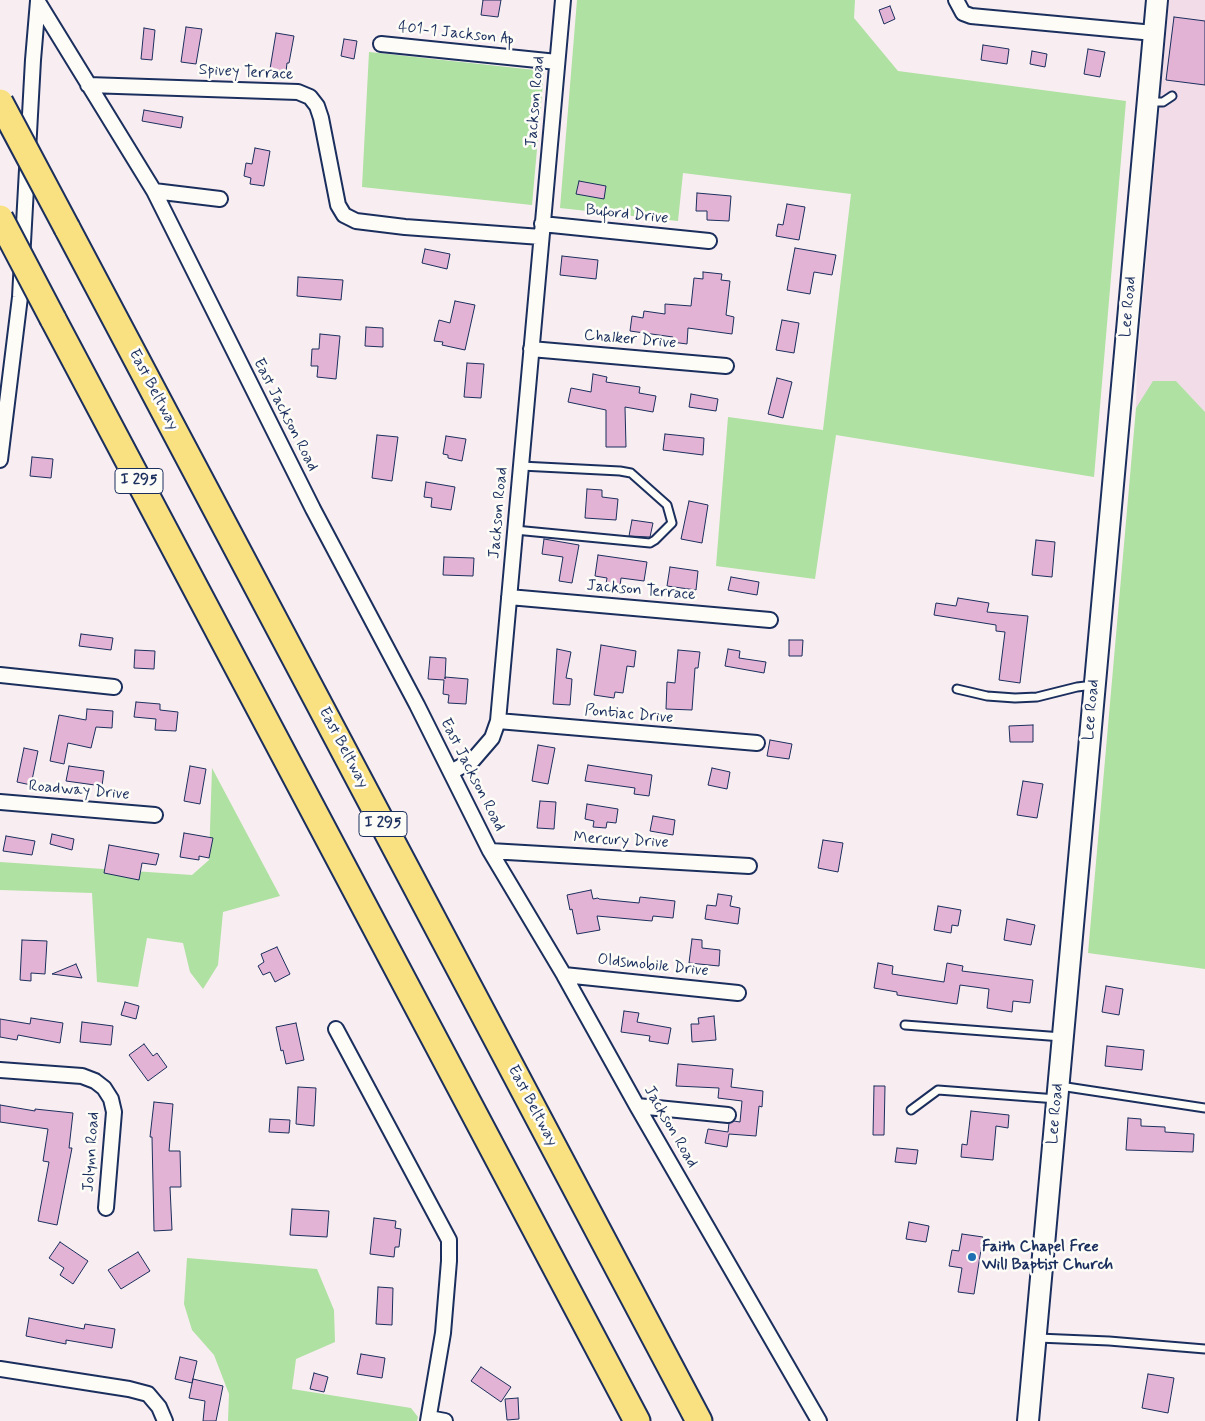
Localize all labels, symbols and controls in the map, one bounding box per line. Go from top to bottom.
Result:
street label: 401-1 Jackson Ap [397,18,515,50]
street label: Jackson Road [522,55,550,149]
street label: Spivey Terrace [198,61,294,85]
street label: Buford Drive [585,201,669,229]
street label: Lee Road [1117,276,1141,338]
street label: Chalker Drive [583,326,677,354]
street label: East Beltway [124,346,182,434]
street label: East Jackson Road [248,355,322,475]
street label: Jackson Road [485,466,513,560]
road number: I 295 [115,468,163,494]
street label: Jackson Terrace [586,577,696,605]
street label: Lee Road [1080,679,1104,741]
street label: Pontiac Drive [584,702,674,728]
street label: East Beltway [314,704,372,792]
street label: East Jackson Road [435,715,509,835]
street label: Roadway Drive [28,777,130,805]
road number: I 295 [359,812,407,836]
street label: Mercury Drive [573,829,669,853]
street label: Oldsmobile Drive [596,951,710,981]
street label: East Beltway [503,1062,561,1150]
street label: Jackson Road [639,1082,701,1172]
street label: Lee Road [1044,1083,1068,1145]
street label: Jolynn Road [80,1111,104,1193]
place label: Faith Chapel Free Will Baptist Church [982,1238,1113,1276]
marker: Faith Chapel Free Will Baptist Church [966,1251,978,1263]

